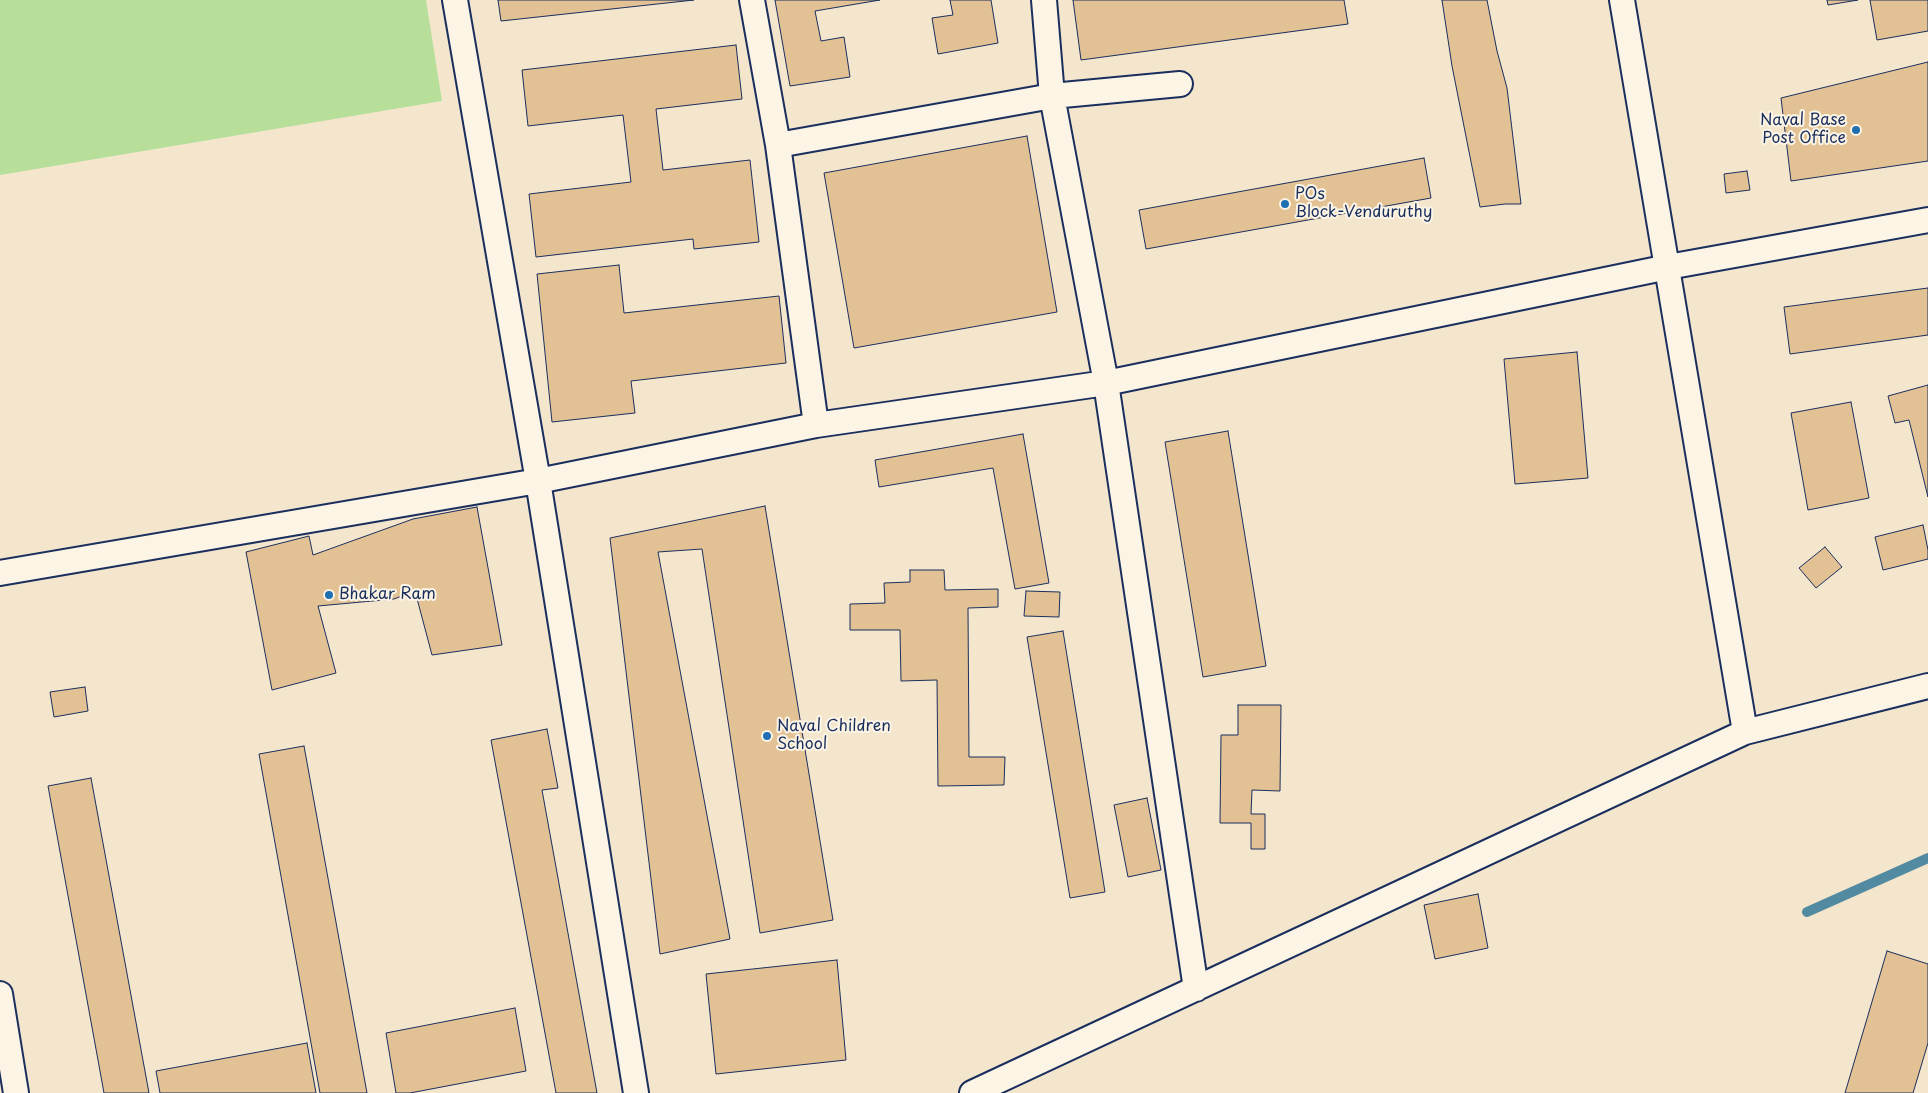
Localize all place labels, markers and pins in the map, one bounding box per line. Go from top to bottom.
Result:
place label: Naval Base Post Office [1760,111,1846,149]
marker: Naval Base Post Office [1850,124,1862,136]
place label: POs Block-Venduruthy [1295,185,1432,223]
marker: POs Block-Venduruthy [1279,198,1291,210]
place label: Bhakar Ram [339,585,436,605]
marker: Bhakar Ram [323,589,335,601]
place label: Naval Children School [777,717,891,755]
marker: Naval Children School [761,730,773,742]

